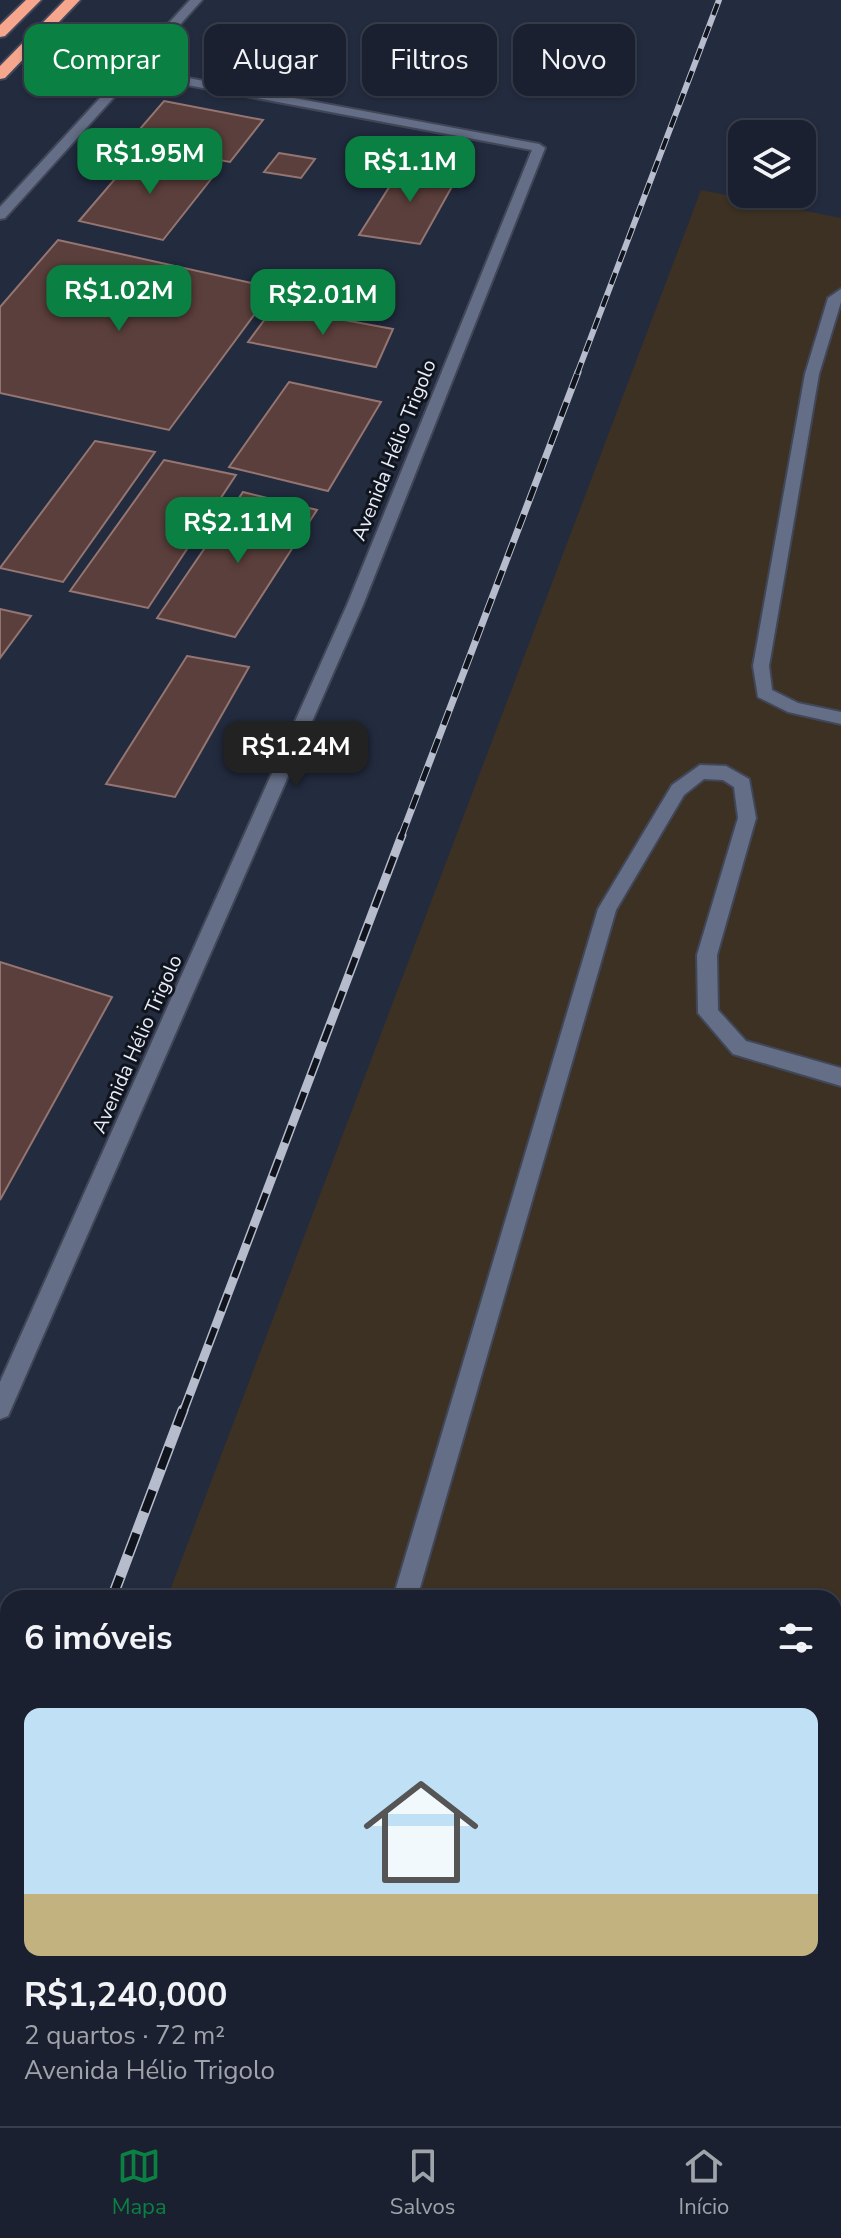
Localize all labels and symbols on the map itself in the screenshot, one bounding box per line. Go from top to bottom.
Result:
pin: R$1.95M [76,128,224,196]
pin: R$1.1M [345,136,475,204]
pin: R$1.02M [45,265,193,333]
pin: R$2.01M [249,269,397,337]
street label: Avenida Hélio Trigolo [345,355,443,545]
pin: R$2.11M [164,497,312,565]
pin: R$1.24M [222,721,370,789]
street label: Avenida Hélio Trigolo [85,950,189,1138]

